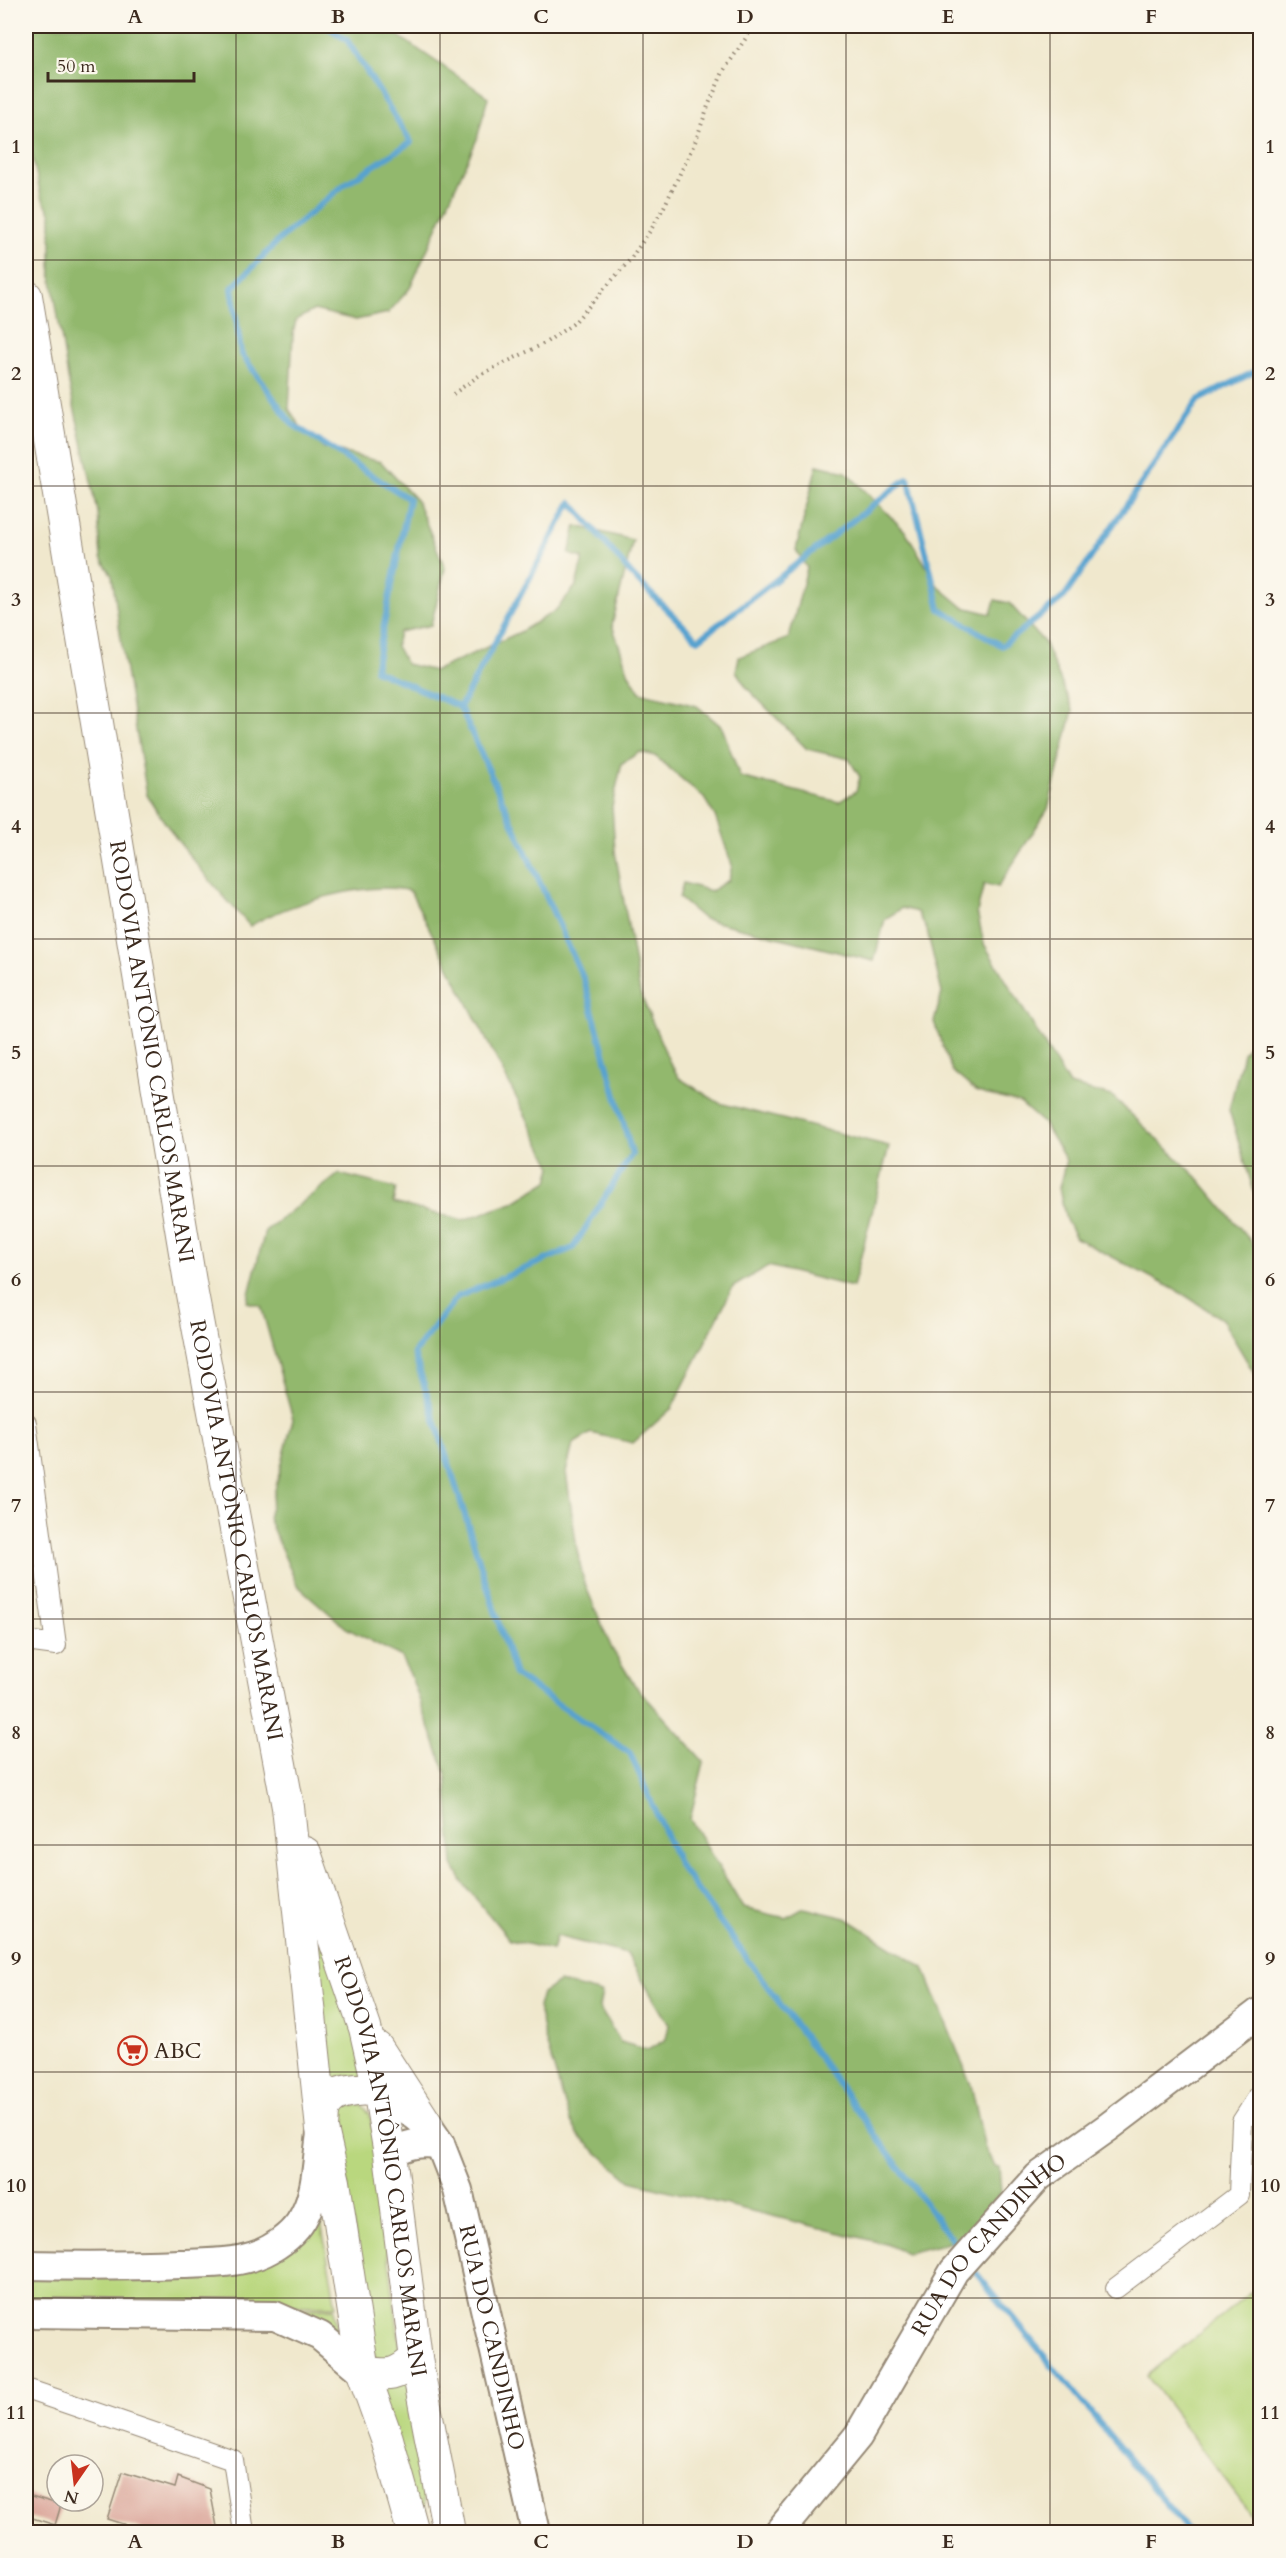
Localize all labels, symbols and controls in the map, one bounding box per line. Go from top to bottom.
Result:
text: A [127,3,143,30]
text: B [331,3,345,30]
text: C [533,3,549,30]
text: D [736,3,754,30]
text: E [942,3,954,30]
text: F [1145,3,1157,30]
scale bar [48,45,194,83]
text: 50 m [57,54,96,79]
text: 1 [11,133,21,160]
text: 1 [1265,133,1275,160]
text: 2 [11,360,21,387]
text: 2 [1265,360,1275,387]
text: 3 [11,586,21,613]
text: 3 [1265,586,1275,613]
text: 4 [11,813,21,840]
text: 4 [1265,813,1275,840]
street label: RODOVIA ANTÔNIO CARLOS MARANI [102,838,202,1265]
text: 5 [11,1039,21,1066]
text: 5 [1265,1039,1275,1066]
text: 6 [11,1266,21,1293]
text: 6 [1265,1266,1275,1293]
street label: RODOVIA ANTÔNIO CARLOS MARANI [182,1317,290,1743]
text: 7 [11,1492,21,1519]
text: 7 [1265,1492,1275,1519]
text: 8 [11,1719,21,1746]
text: 8 [1265,1719,1275,1746]
text: 9 [11,1945,21,1972]
text: 9 [1265,1945,1275,1972]
street label: RODOVIA ANTÔNIO CARLOS MARANI [327,1952,434,2379]
supermarket icon: ABC [117,2035,149,2067]
place label: ABC [154,2036,201,2066]
street label: RUA DO CANDINHO [905,2146,1073,2341]
text: 10 [6,2172,26,2199]
text: 10 [1260,2172,1280,2199]
street label: RUA DO CANDINHO [451,2222,532,2453]
text: 11 [6,2399,26,2426]
text: 11 [1260,2399,1280,2426]
north arrow [45,2453,105,2513]
text: N [62,2484,81,2509]
text: A [127,2528,143,2555]
text: B [331,2528,345,2555]
text: C [533,2528,549,2555]
text: D [736,2528,754,2555]
text: E [942,2528,954,2555]
text: F [1145,2528,1157,2555]

